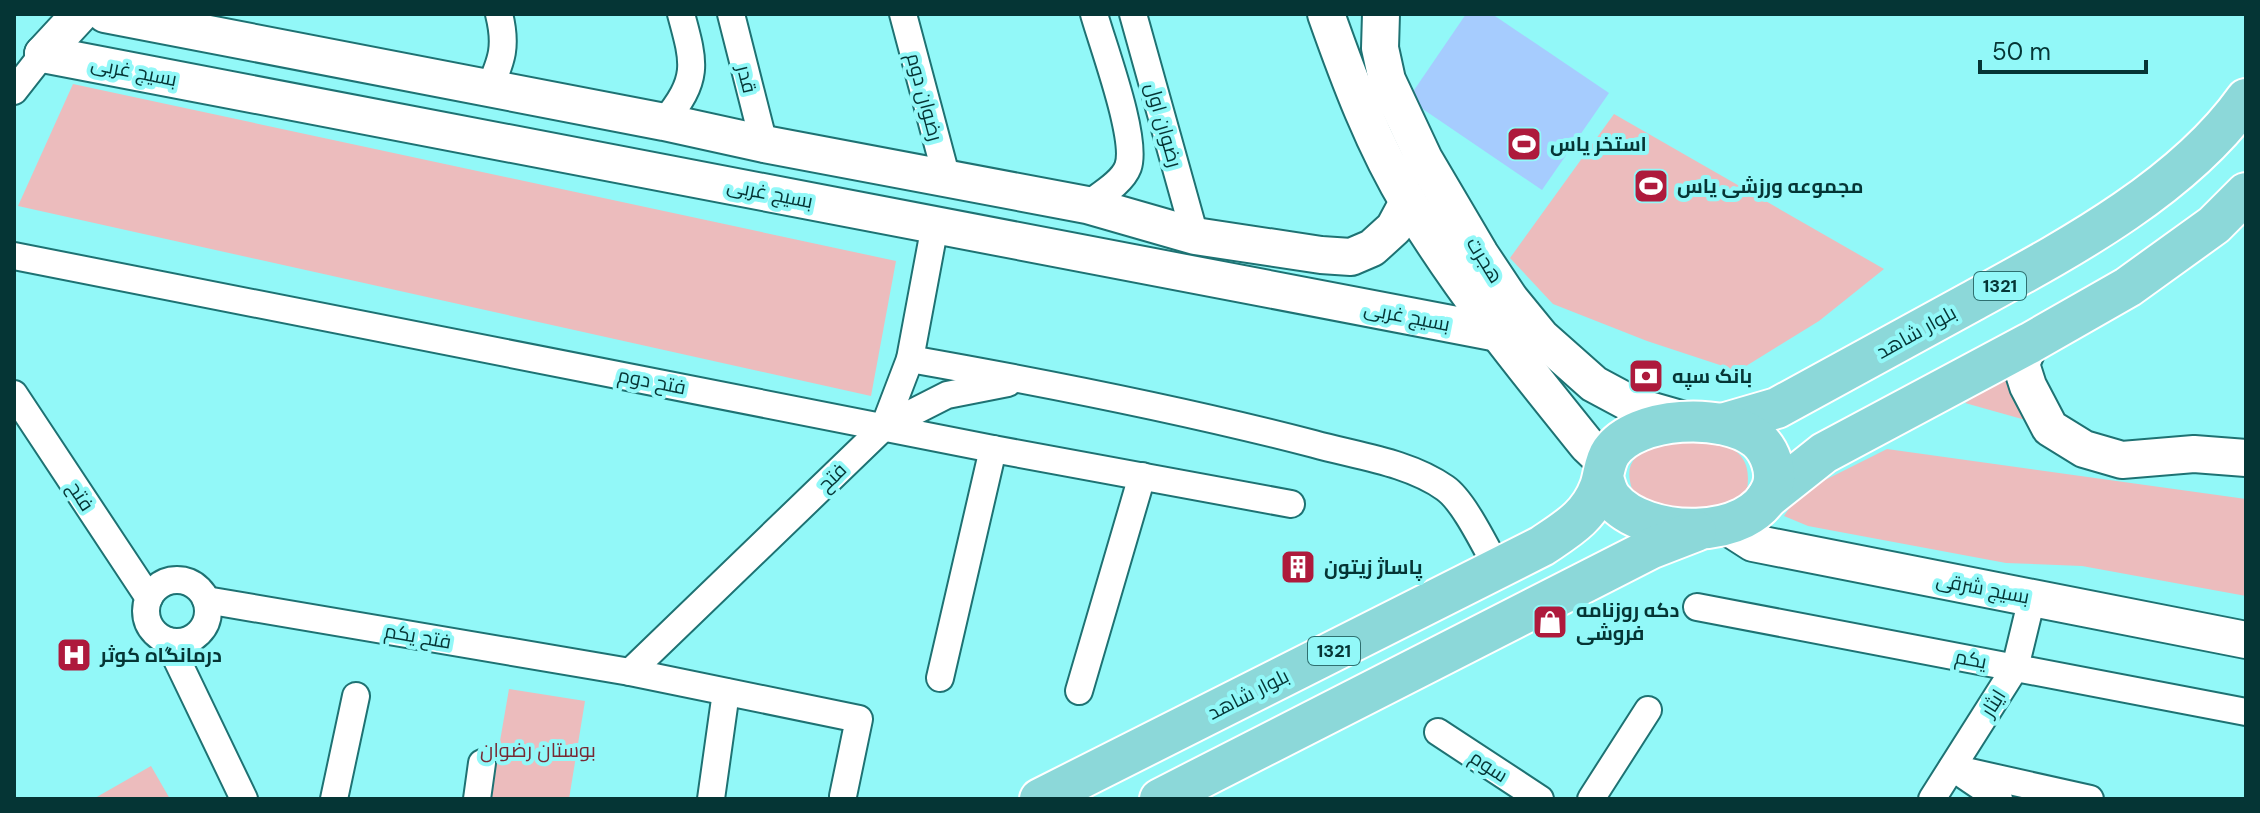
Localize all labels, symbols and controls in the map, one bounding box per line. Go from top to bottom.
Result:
scale bar [1980,24,2146,74]
text: 50 m [1992,36,2051,67]
street label: بسیج غربی [89,50,179,93]
street label: رضوان دوم [900,50,949,144]
street label: قدر [731,61,763,96]
street label: رضوان اول [1140,80,1188,170]
sports icon: استخر یاس [1505,125,1543,163]
place label: استخر یاس [1550,131,1647,157]
sports icon: مجموعه ورزشی یاس [1632,167,1670,205]
street label: بسیج غربی [725,172,815,215]
place label: مجموعه ورزشی یاس [1677,173,1864,199]
street label: هجرت [1461,232,1509,288]
road number: 1321 [1974,272,2026,300]
street label: بسیج غربی [1362,295,1452,338]
street label: بلوار شاهد [1871,299,1961,365]
bank icon: بانک سپه [1627,357,1665,395]
street label: فتح دوم [615,362,688,401]
place label: بانک سپه [1672,363,1752,390]
street label: فتح [812,457,853,498]
street label: فتح [61,476,100,516]
building icon: پاساژ زیتون [1279,548,1317,586]
place label: پاساژ زیتون [1324,554,1423,581]
street label: بسیج شرقی [1934,566,2032,611]
place label: دکه روزنامه فروشی [1576,597,1679,646]
shop icon: دکه روزنامه فروشی [1531,603,1569,641]
street label: فتح یکم [382,617,454,656]
hospital icon: درمانگاه کوثر [55,636,93,674]
road number: 1321 [1308,637,1360,665]
place label: درمانگاه کوثر [99,642,222,668]
street label: یکم [1953,643,1990,676]
street label: بلوار شاهد [1203,662,1293,726]
street label: ایثار [1974,684,2011,723]
park label: بوستان رضوان [480,737,596,763]
street label: سوم [1464,744,1513,789]

